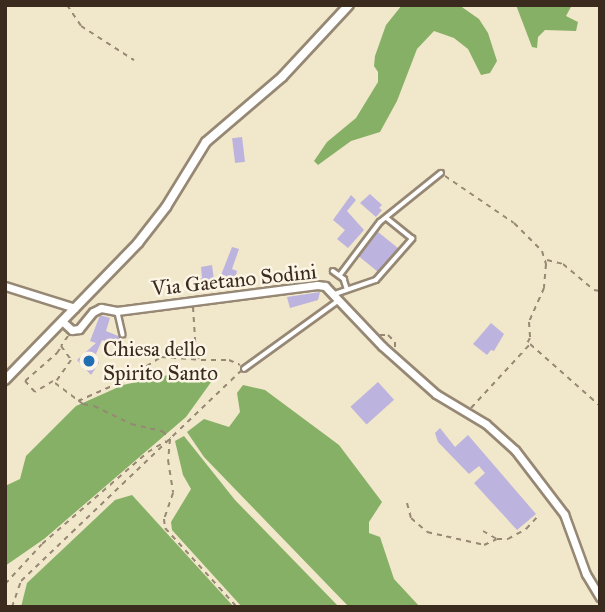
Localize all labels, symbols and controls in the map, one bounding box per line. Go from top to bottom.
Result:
street label: Via Gaetano Sodini [150,259,318,301]
place label: Chiesa dello Spirito Santo [103,336,218,386]
marker: Chiesa dello Spirito Santo [81,353,97,369]

